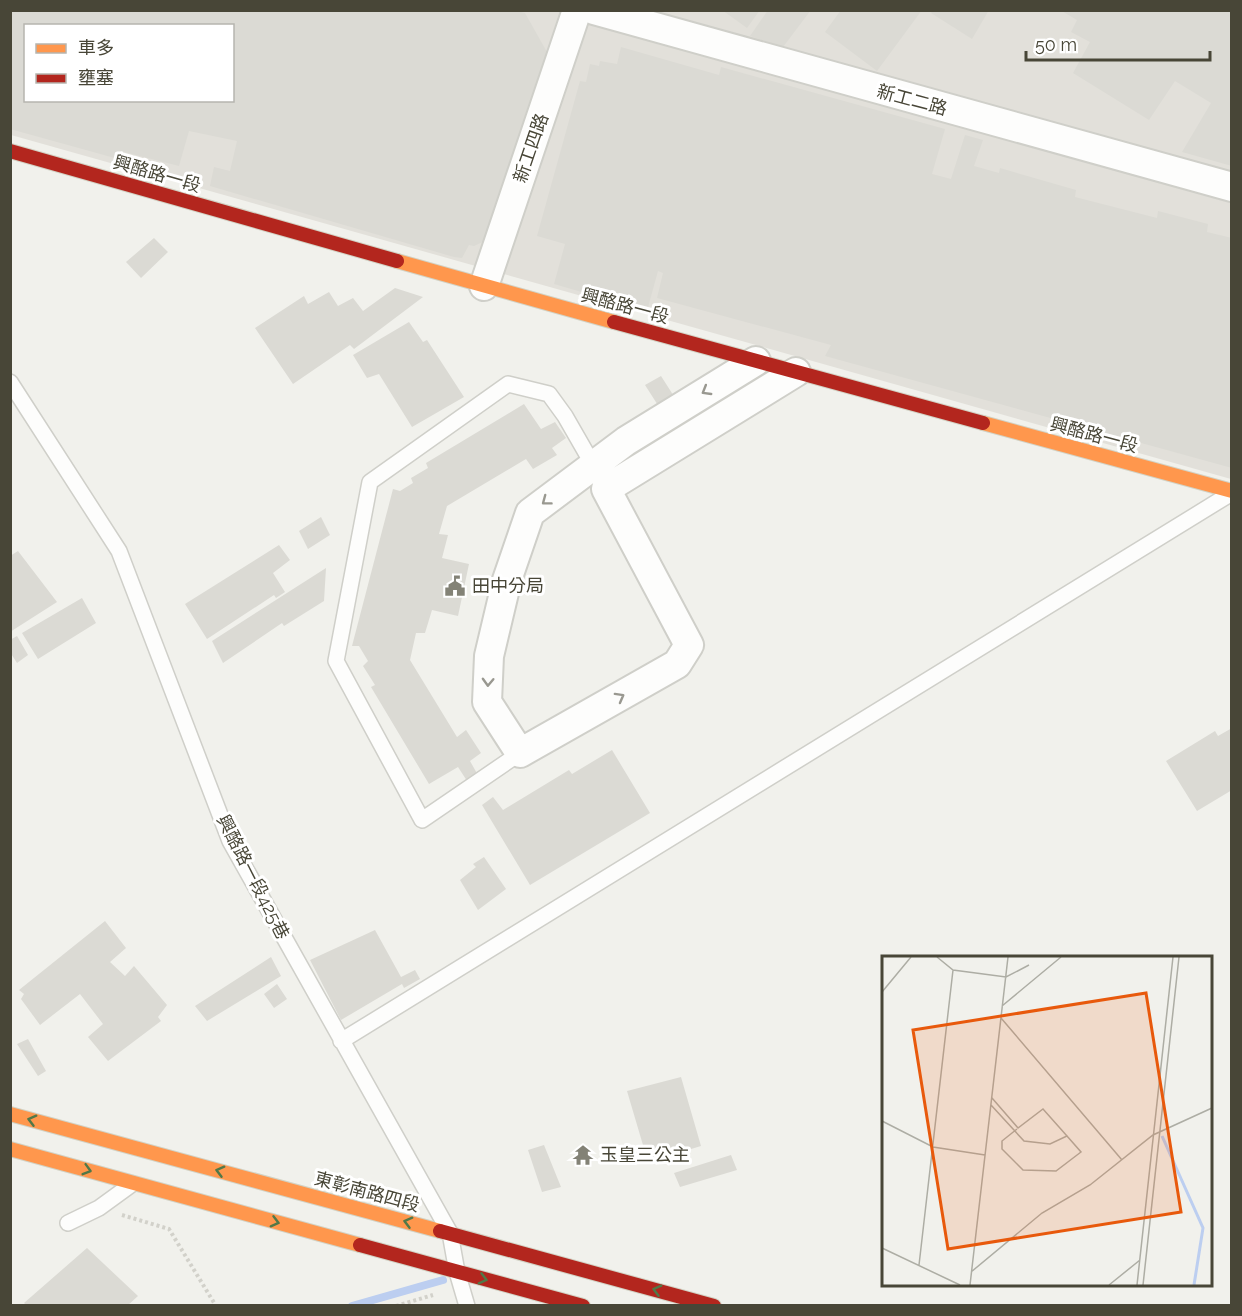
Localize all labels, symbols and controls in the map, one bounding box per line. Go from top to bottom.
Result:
legend [24,24,234,102]
scale bar [1026,24,1210,62]
text: 50 m [1035,34,1077,55]
text: 車多 [78,37,114,58]
text: 壅塞 [78,67,114,88]
street label: 新工二路 [875,80,950,119]
street label: 新工四路 [509,110,552,185]
street label: 興酪路一段 [111,151,203,196]
street label: 興酪路一段 [579,284,671,327]
one-way arrow [702,384,712,396]
street label: 興酪路一段 [1048,413,1140,456]
one-way arrow [541,494,552,505]
public building icon: 田中分局 [443,574,467,598]
place label: 田中分局 [472,575,544,596]
one-way arrow [481,678,494,687]
one-way arrow [614,692,624,704]
street label: 興酪路一段425巷 [213,811,294,943]
inset map [882,956,1212,1286]
one-way arrow [27,1114,37,1127]
temple icon: 玉皇三公主 [571,1143,595,1167]
place label: 玉皇三公主 [600,1144,690,1165]
one-way arrow [81,1163,92,1175]
one-way arrow [215,1166,226,1178]
street label: 東彰南路四段 [312,1167,422,1216]
one-way arrow [270,1214,280,1227]
one-way arrow [404,1217,414,1229]
one-way arrow [478,1272,488,1284]
one-way arrow [652,1285,663,1297]

